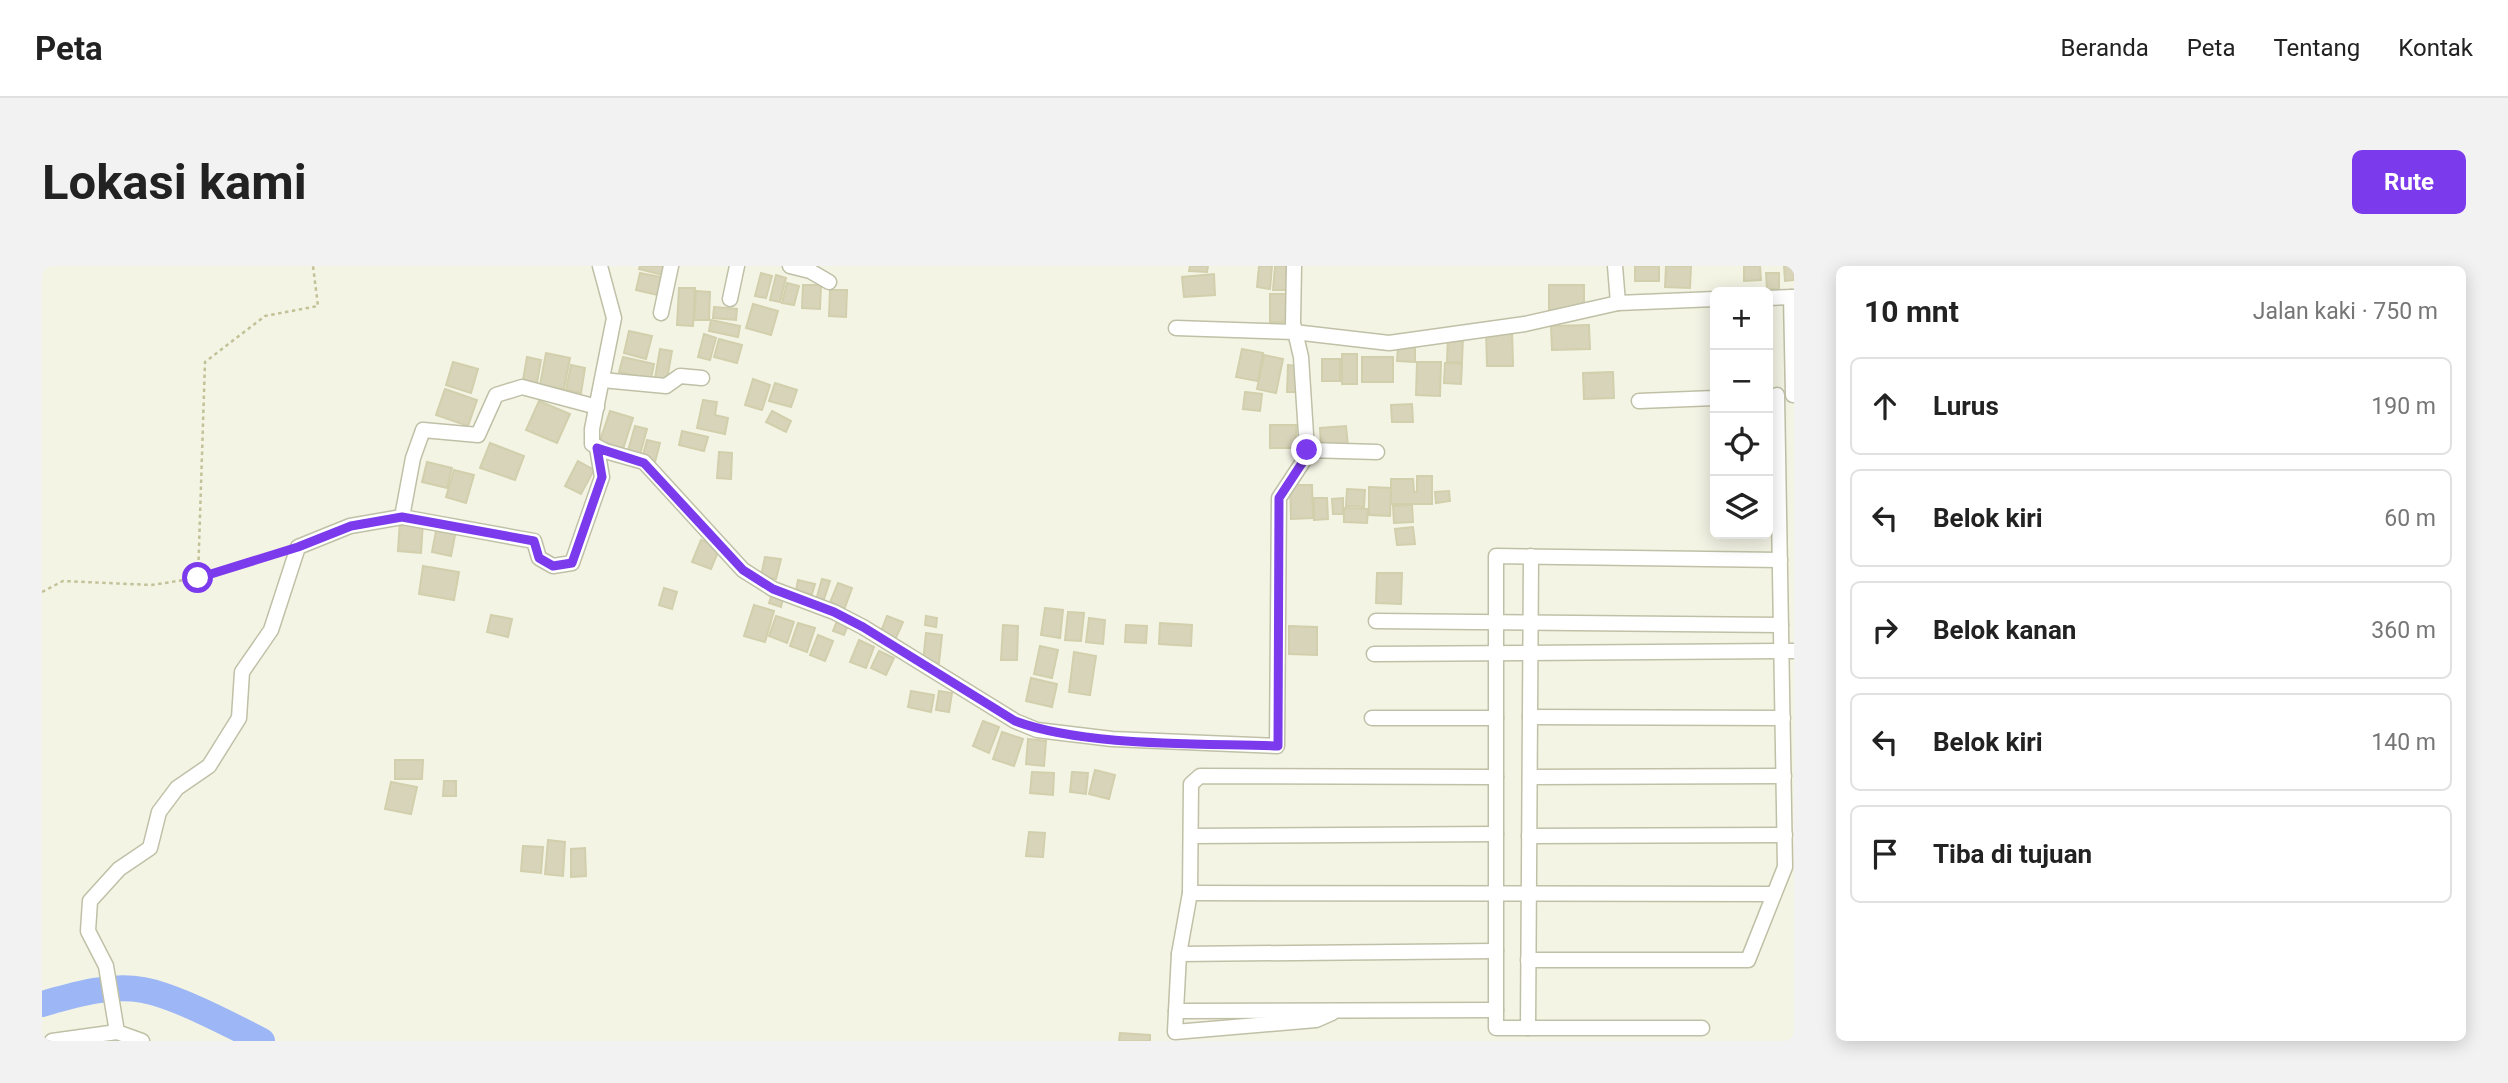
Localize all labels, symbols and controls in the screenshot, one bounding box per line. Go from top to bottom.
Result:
text: Peta [35,29,103,68]
text: Beranda [2061,34,2149,62]
text: Peta [2187,34,2235,62]
text: Tentang [2273,34,2360,62]
text: Kontak [2398,34,2473,62]
button: Rute [2352,150,2466,214]
text: Lokasi kami [42,154,307,211]
map controls [1710,287,1773,539]
button: + [1710,287,1773,350]
text: 10 mnt [1864,294,1959,329]
text: Jalan kaki · 750 m [2253,298,2438,325]
button: − [1710,350,1773,413]
icon: ahead [1866,387,1904,425]
text: Lurus [1933,391,1999,421]
text: 190 m [2371,393,2436,420]
button: locate [1710,413,1773,476]
route end [1291,434,1322,465]
button: layers [1710,476,1773,539]
icon: left [1866,499,1904,537]
text: Belok kiri [1933,503,2043,533]
text: 60 m [2384,505,2436,532]
route start [182,562,213,593]
icon: right [1866,611,1904,649]
text: Belok kanan [1933,615,2076,645]
text: 360 m [2371,617,2436,644]
icon: left [1866,723,1904,761]
text: Belok kiri [1933,727,2043,757]
text: 140 m [2371,729,2436,756]
icon: arrive [1866,835,1904,873]
text: Tiba di tujuan [1933,839,2092,869]

